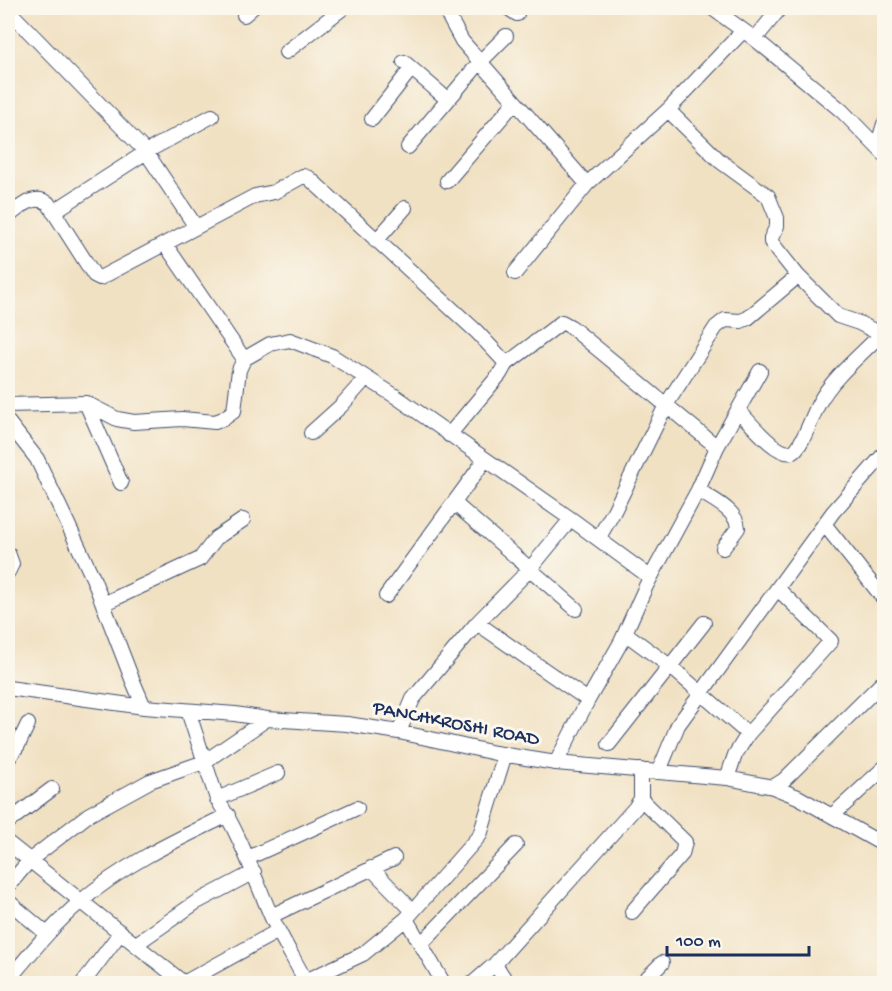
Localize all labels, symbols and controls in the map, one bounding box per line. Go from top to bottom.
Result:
street label: PANCHKROSHI ROAD [370,697,542,753]
scale bar [667,919,810,957]
text: 100 m [675,932,721,953]

